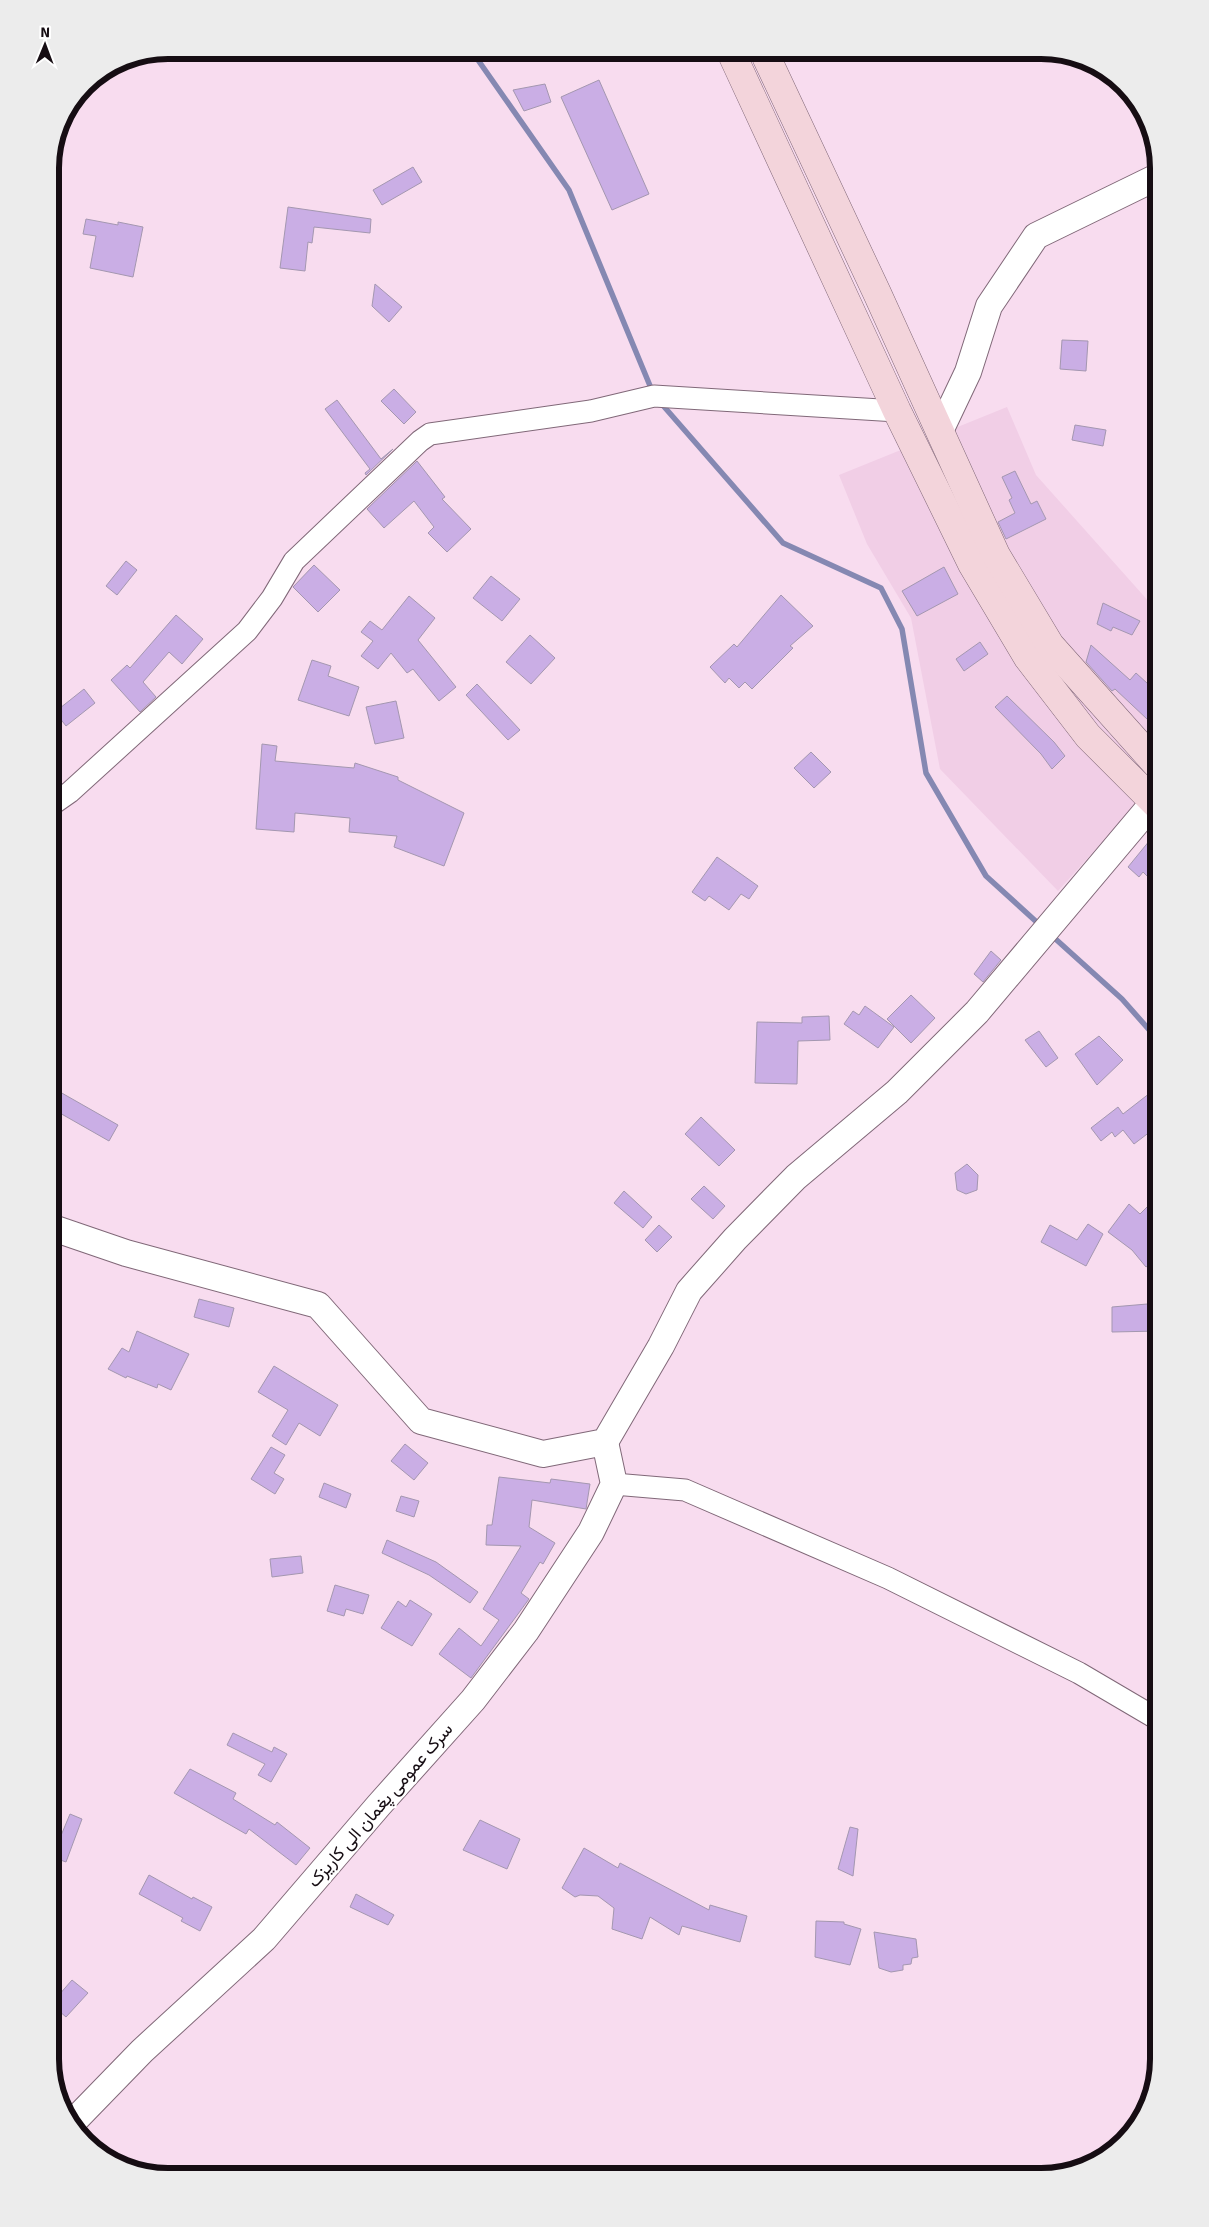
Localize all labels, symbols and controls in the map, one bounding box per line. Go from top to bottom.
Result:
north arrow [20,20,70,70]
text: N [40,24,50,41]
street label: سرک عمومی پغمان الی کاریزک [303,1718,458,1892]

